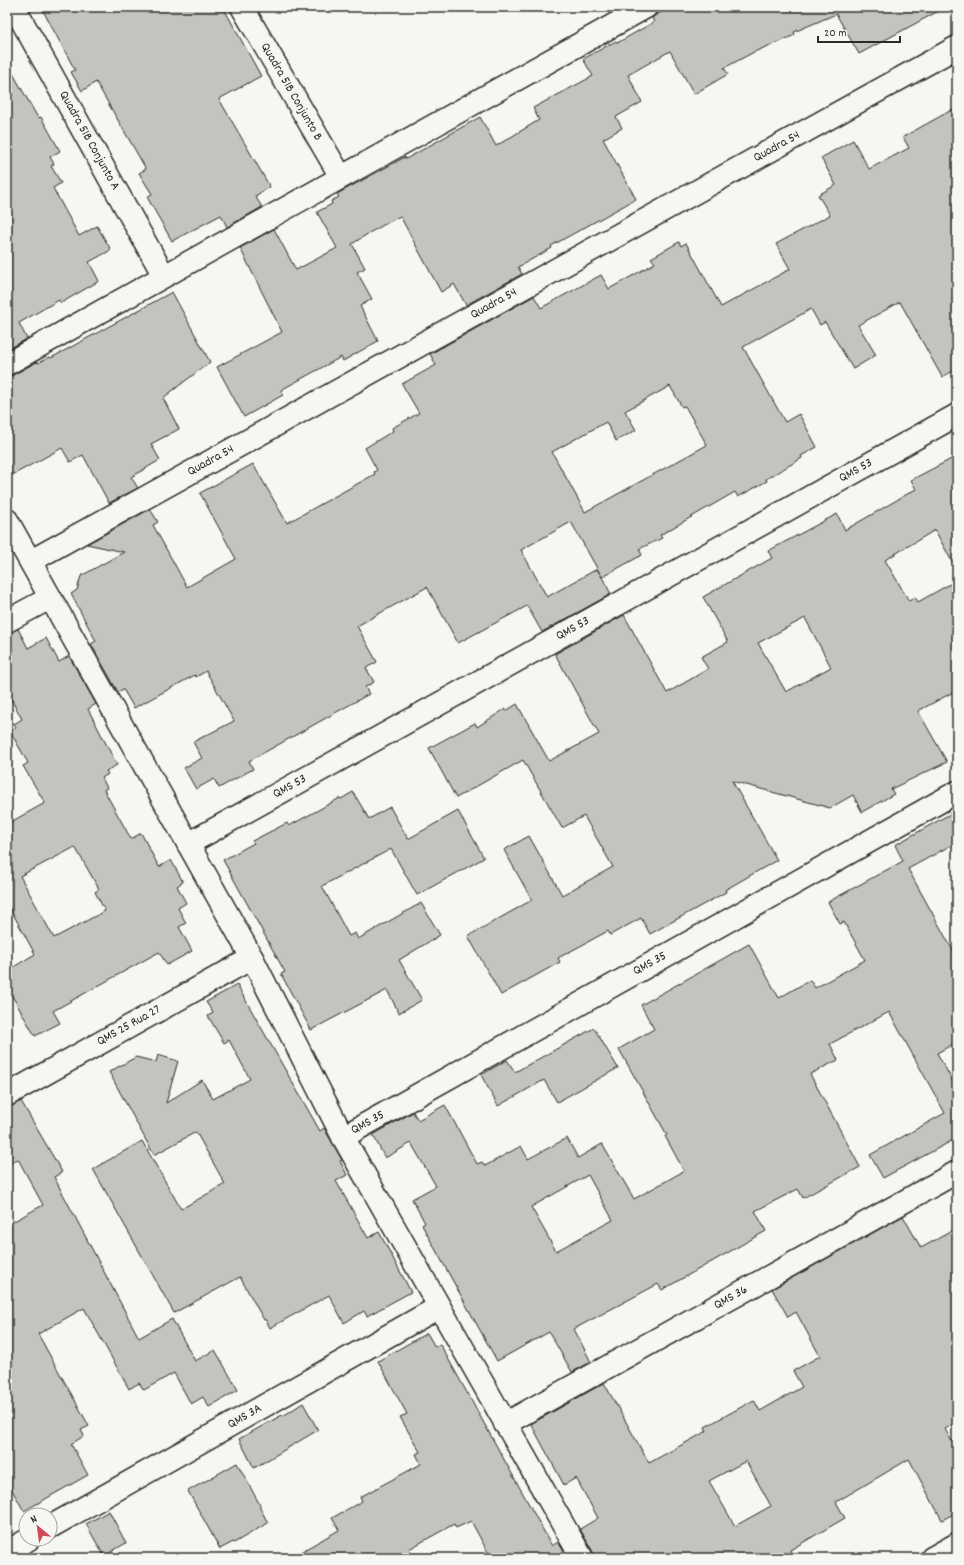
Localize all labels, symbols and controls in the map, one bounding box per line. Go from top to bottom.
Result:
scale bar [818,18,900,44]
text: 20 m [824,25,847,42]
street label: Quadra 51B Conjunto B [255,40,327,144]
street label: Quadra 51B Conjunto A [54,88,124,194]
street label: Quadra 54 [750,126,804,168]
street label: Quadra 54 [467,283,521,325]
street label: Quadra 54 [184,440,238,482]
street label: QMS 53 [836,454,876,488]
street label: QMS 53 [553,612,593,646]
street label: QMS 53 [270,770,310,804]
street label: QMS 35 [630,947,670,981]
street label: QMS 25 Rua 27 [94,1001,164,1051]
street label: QMS 35 [348,1106,388,1140]
street label: QMS 36 [711,1281,751,1315]
street label: QMS 3A [224,1400,266,1434]
north arrow [18,1507,58,1547]
text: N [28,1511,41,1528]

